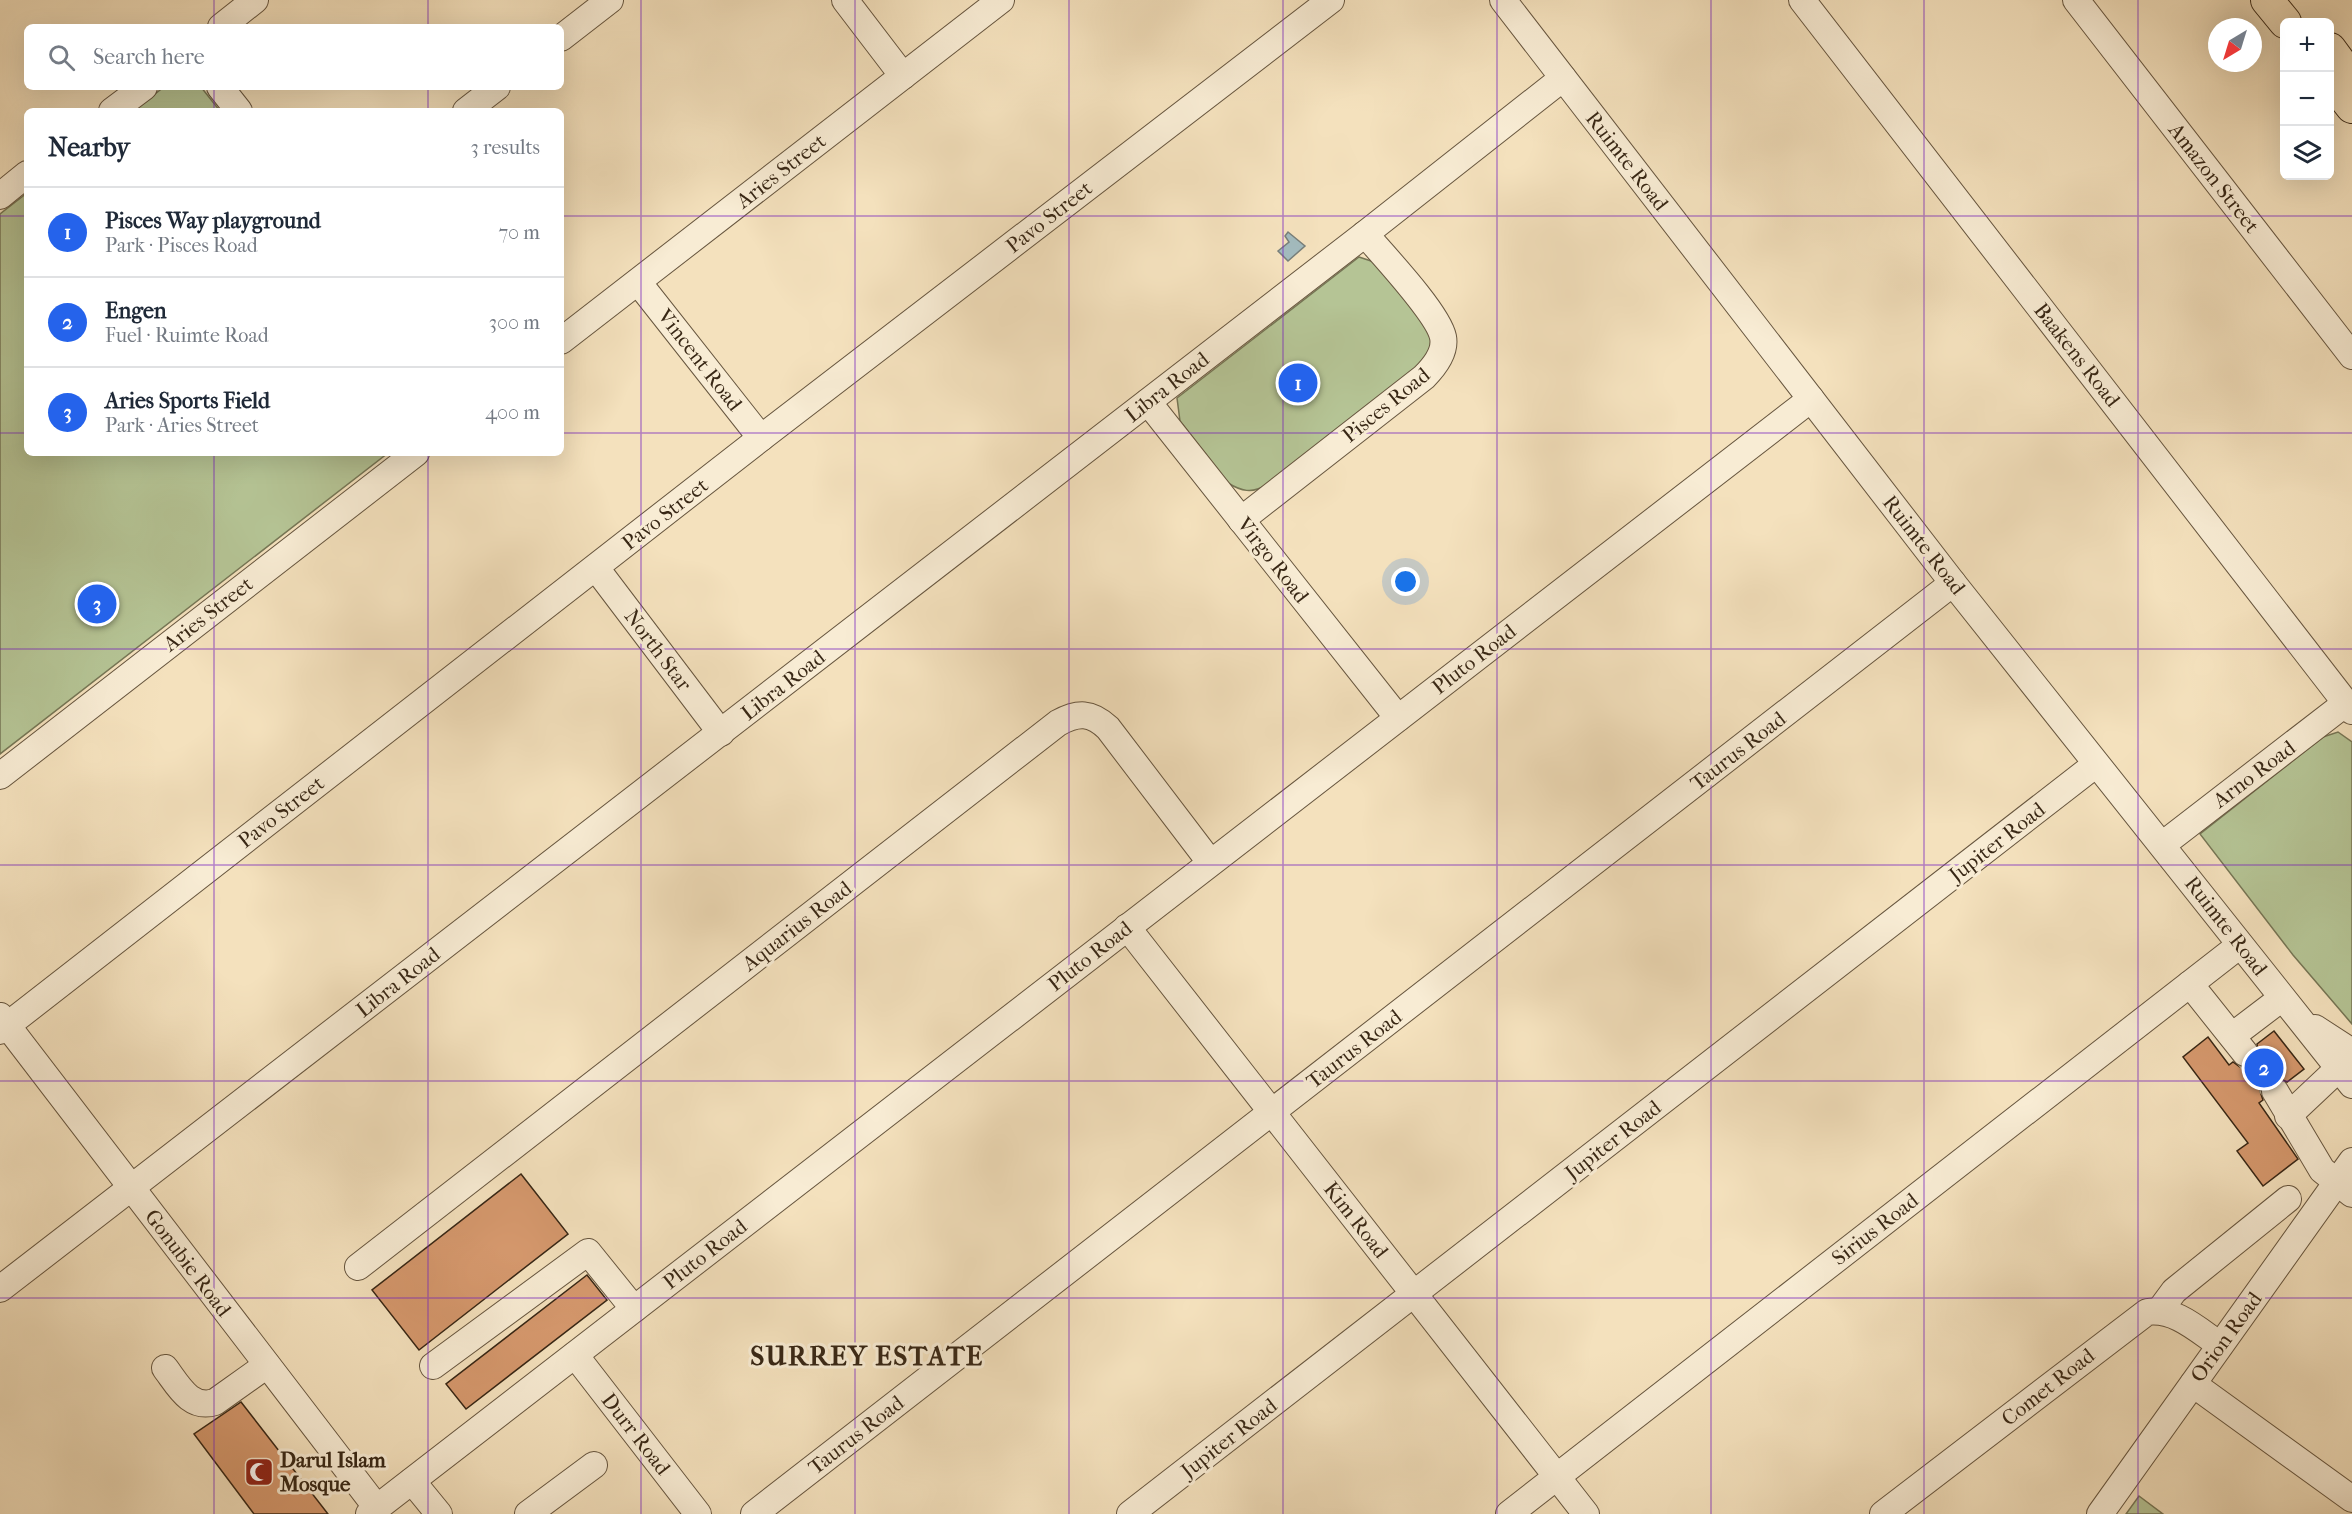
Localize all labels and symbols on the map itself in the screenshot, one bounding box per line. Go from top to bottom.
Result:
north arrow [2208,18,2262,72]
street label: Ruimte Road [1581,107,1674,216]
street label: Amazon Street [2163,118,2265,238]
street label: Aries Street [731,128,831,214]
street label: Pavo Street [1001,176,1097,258]
street label: Baakens Road [2029,298,2125,412]
street label: Vincent Road [652,304,747,416]
street label: Libra Road [1120,347,1214,427]
pin: 1 [1278,360,1318,406]
street label: Pisces Road [1338,362,1435,447]
street label: Pavo Street [617,473,713,555]
street label: Ruimte Road [1878,491,1971,600]
street label: Virgo Road [1232,512,1314,608]
your location [1391,567,1420,596]
street label: Aries Street [158,571,258,657]
pin: 3 [78,582,116,626]
street label: North Star [620,604,696,696]
street label: Pluto Road [1427,619,1521,699]
street label: Libra Road [736,645,830,725]
street label: Taurus Road [1686,706,1791,795]
street label: Arno Road [2207,735,2300,813]
street label: Pavo Street [233,771,329,853]
street label: Jupiter Road [1943,797,2050,888]
street label: Ruimte Road [2180,872,2273,981]
street label: Aquarius Road [737,876,857,977]
street label: Pluto Road [1043,916,1137,996]
street label: Libra Road [351,942,445,1022]
street label: Taurus Road [1302,1004,1407,1093]
pin: 2 [2244,1046,2284,1090]
street label: Jupiter Road [1559,1095,1666,1186]
street label: Kim Road [1319,1177,1394,1263]
street label: Sirius Road [1827,1188,1923,1270]
street label: Gonubie Road [140,1205,236,1322]
street label: Pluto Road [658,1214,752,1294]
street label: Orion Road [2185,1287,2267,1387]
district label: SURREY ESTATE [750,1340,984,1372]
street label: Comet Road [1997,1343,2100,1431]
street label: Durr Road [597,1388,676,1480]
street label: Taurus Road [804,1390,909,1479]
street label: Jupiter Road [1175,1393,1282,1484]
place label: Darul Islam Mosque [279,1448,386,1496]
mosque icon: Darul Islam Mosque [243,1456,275,1488]

